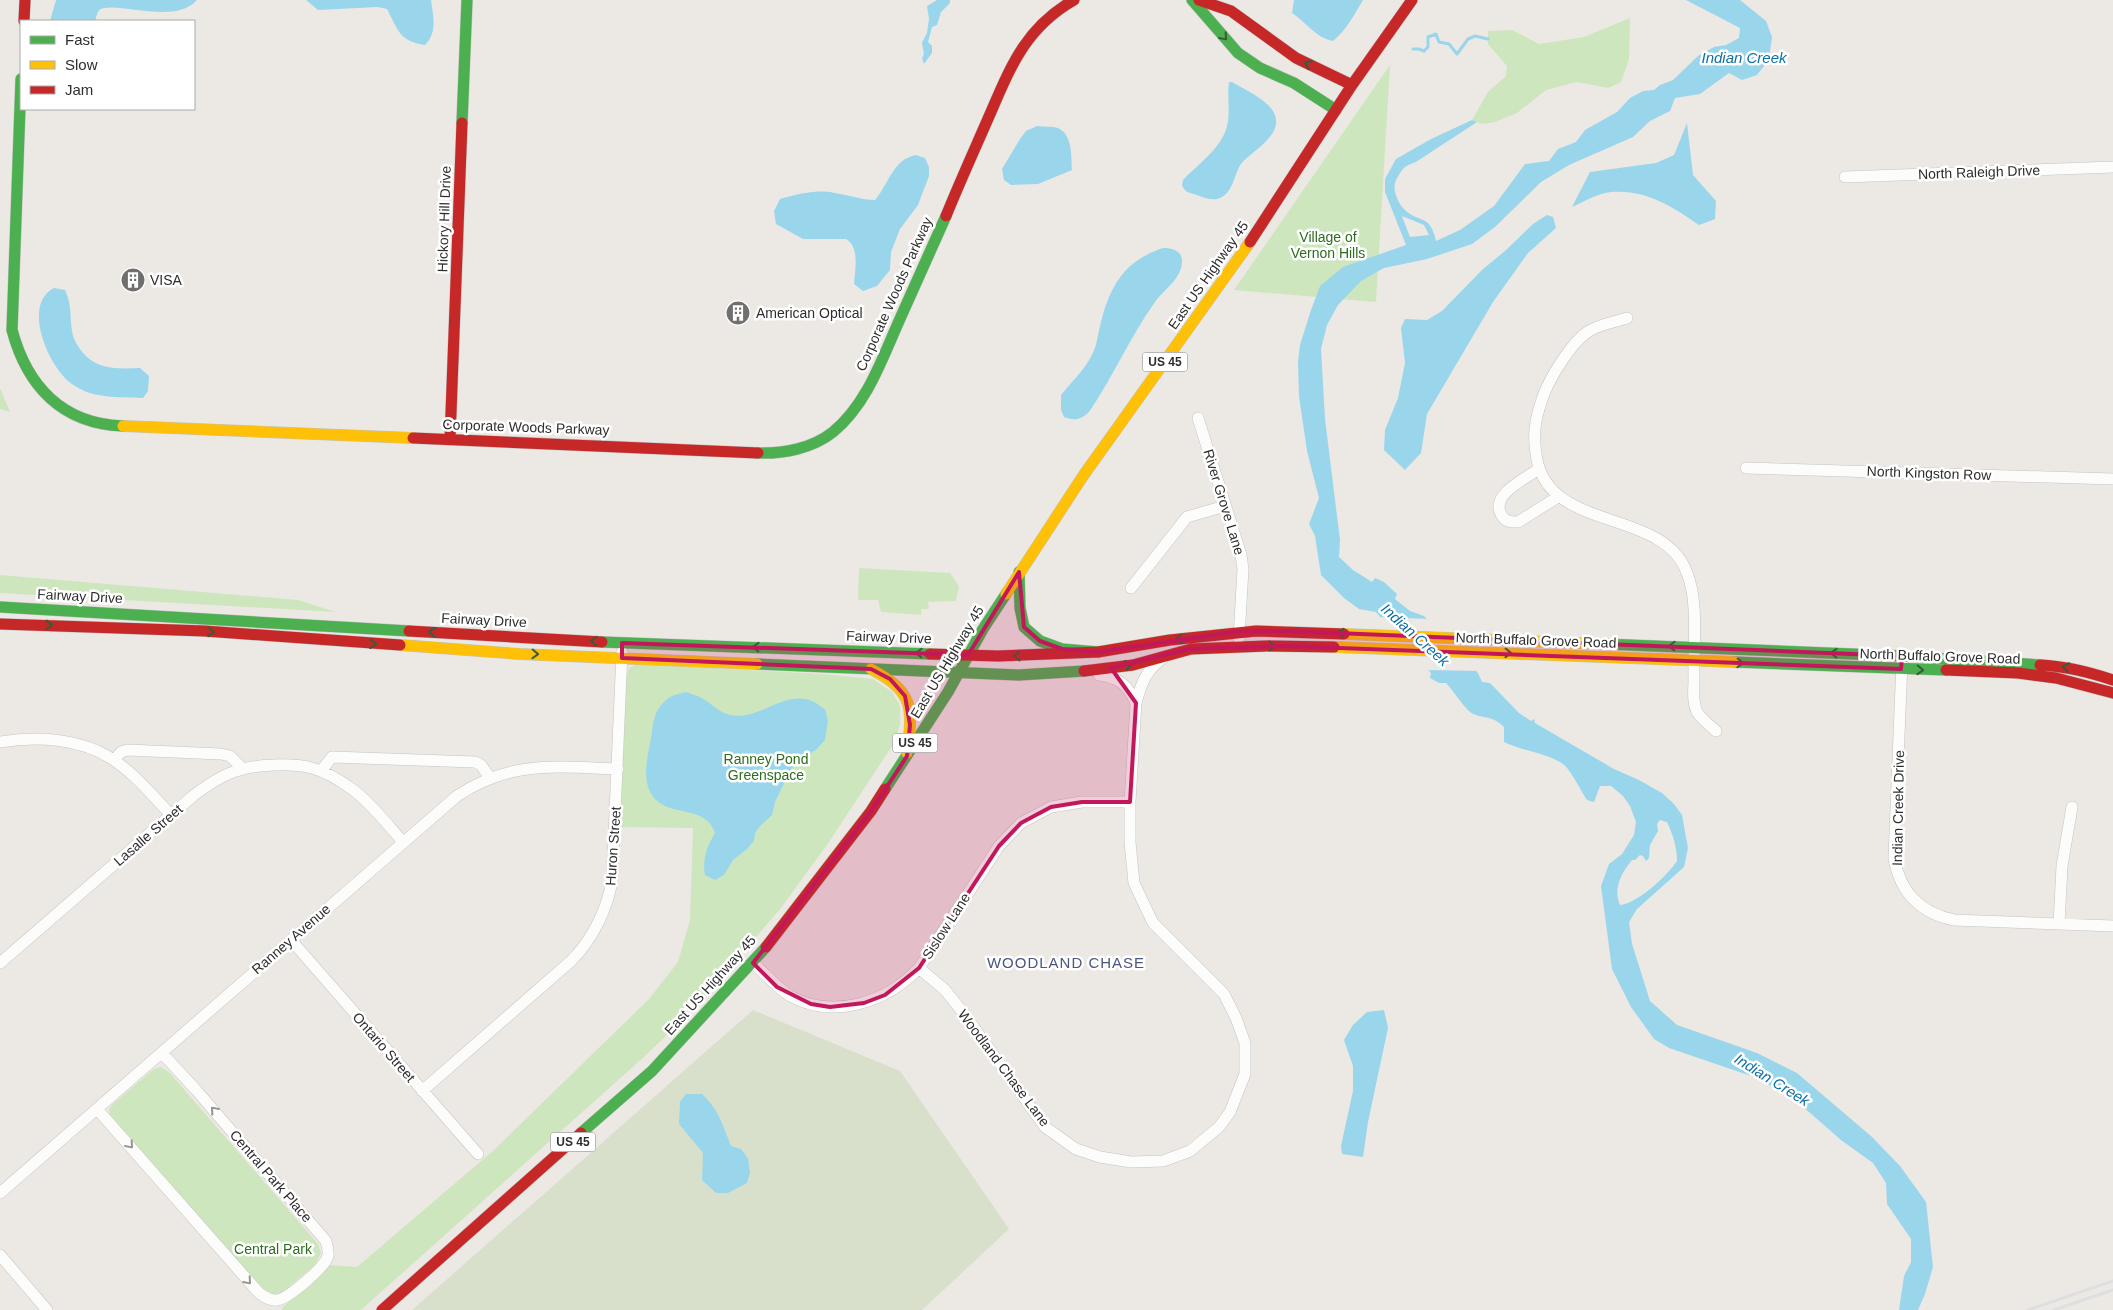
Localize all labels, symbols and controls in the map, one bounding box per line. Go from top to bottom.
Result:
legend [20,20,195,110]
text: Fast [65,31,95,48]
one-way arrow [1218,32,1227,41]
water label: Indian Creek [1701,49,1788,66]
text: Slow [65,56,98,73]
one-way arrow [1304,60,1313,70]
text: Jam [65,81,93,98]
street label: North Raleigh Drive [1918,162,2041,182]
street label: Hickory Hill Drive [434,165,454,273]
street label: Corporate Woods Parkway [853,214,935,374]
street label: East US Highway 45 [1165,218,1251,332]
park label: Village of Vernon Hills [1291,229,1365,261]
building icon: VISA [120,267,146,293]
place label: VISA [150,272,183,288]
building icon: American Optical [725,300,751,326]
place label: American Optical [756,305,863,321]
road number: US 45 [1142,352,1188,372]
street label: Corporate Woods Parkway [442,416,610,438]
street label: River Grove Lane [1200,447,1248,557]
street label: North Kingston Row [1867,463,1992,483]
street label: Fairway Drive [37,586,123,606]
water label: Indian Creek [1378,600,1454,670]
street label: East US Highway 45 [907,603,987,721]
street label: Fairway Drive [441,610,527,630]
one-way arrow [45,620,53,631]
one-way arrow [207,626,215,637]
one-way arrow [428,627,436,638]
street label: Fairway Drive [846,628,932,646]
one-way arrow [1336,628,1344,638]
street label: North Buffalo Grove Road [1455,629,1617,651]
one-way arrow [1174,633,1183,643]
one-way arrow [590,636,598,647]
one-way arrow [369,638,377,649]
one-way arrow [1667,640,1675,651]
one-way arrow [1268,641,1276,652]
one-way arrow [752,642,760,653]
street label: North Buffalo Grove Road [1859,645,2021,667]
one-way arrow [1830,647,1838,658]
one-way arrow [915,648,923,659]
one-way arrow [1504,648,1512,659]
one-way arrow [532,649,540,660]
one-way arrow [1013,651,1021,661]
one-way arrow [1736,658,1744,668]
one-way arrow [1124,661,1132,671]
one-way arrow [2062,663,2070,673]
one-way arrow [1916,664,1924,675]
road number: US 45 [892,734,938,752]
street label: Indian Creek Drive [1889,750,1907,866]
park label: Ranney Pond Greenspace [724,751,808,783]
street label: Lasalle Street [110,801,186,869]
street label: Huron Street [602,806,624,886]
street label: Sislow Lane [919,890,973,962]
street label: Ranney Avenue [249,900,334,977]
street label: East US Highway 45 [661,932,759,1038]
district label: WOODLAND CHASE [987,954,1145,971]
street label: Woodland Chase Lane [955,1006,1053,1130]
street label: Ontario Street [349,1009,419,1085]
water label: Indian Creek [1732,1050,1814,1110]
one-way arrow [210,1106,219,1115]
street label: Central Park Place [227,1127,315,1225]
road number: US 45 [550,1132,596,1152]
one-way arrow [124,1139,133,1148]
park label: Central Park [234,1241,313,1257]
one-way arrow [243,1275,252,1284]

